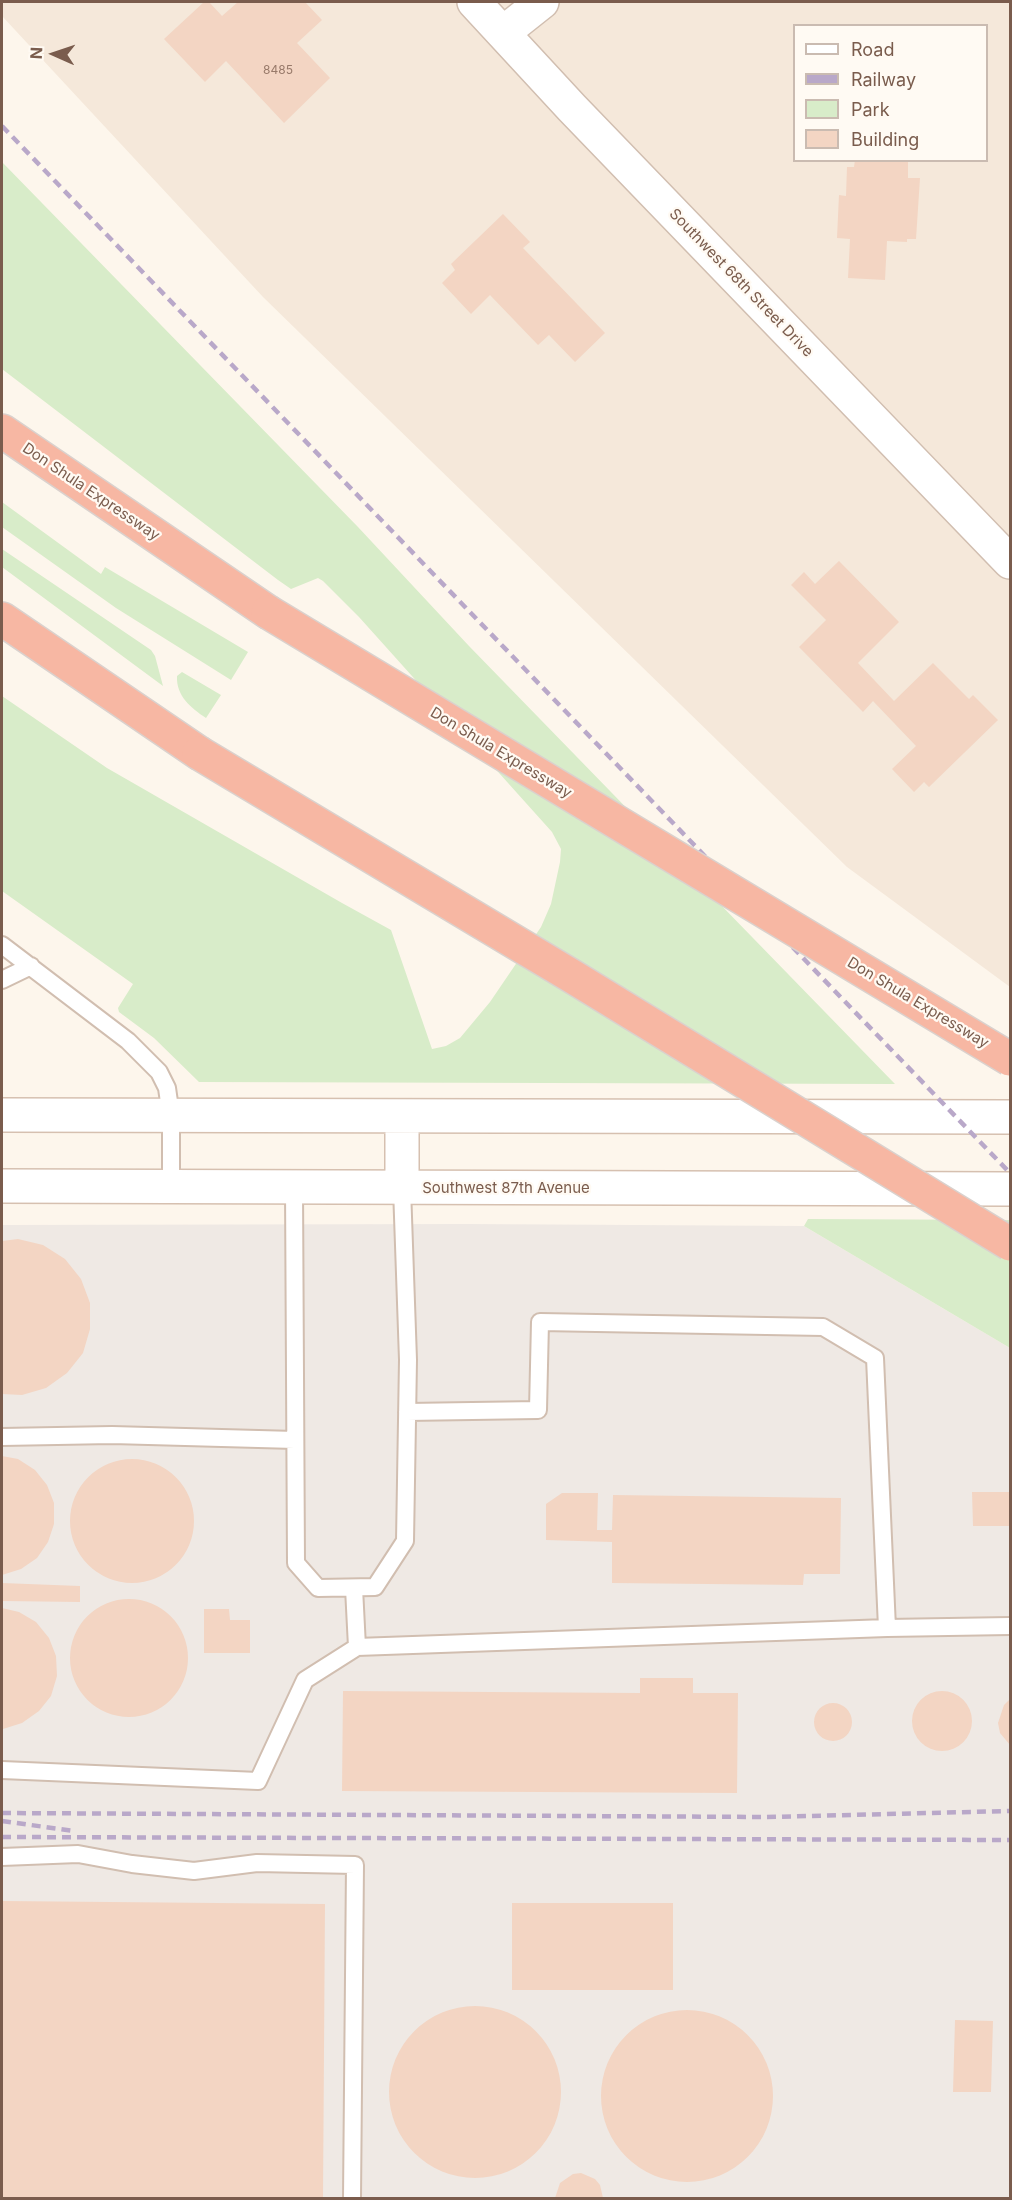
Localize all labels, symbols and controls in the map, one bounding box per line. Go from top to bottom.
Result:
north arrow [24,24,84,84]
legend [793,24,988,162]
text: Road [851,39,894,60]
text: N [26,46,46,60]
house number: 8485 [263,63,293,77]
text: Railway [851,69,916,90]
text: Park [851,99,890,120]
text: Building [851,129,919,150]
street label: Southwest 68th Street Drive [665,205,817,361]
street label: Don Shula Expressway [19,439,163,545]
street label: Don Shula Expressway [427,704,575,802]
street label: Don Shula Expressway [844,954,992,1052]
street label: Southwest 87th Avenue [422,1179,590,1197]

